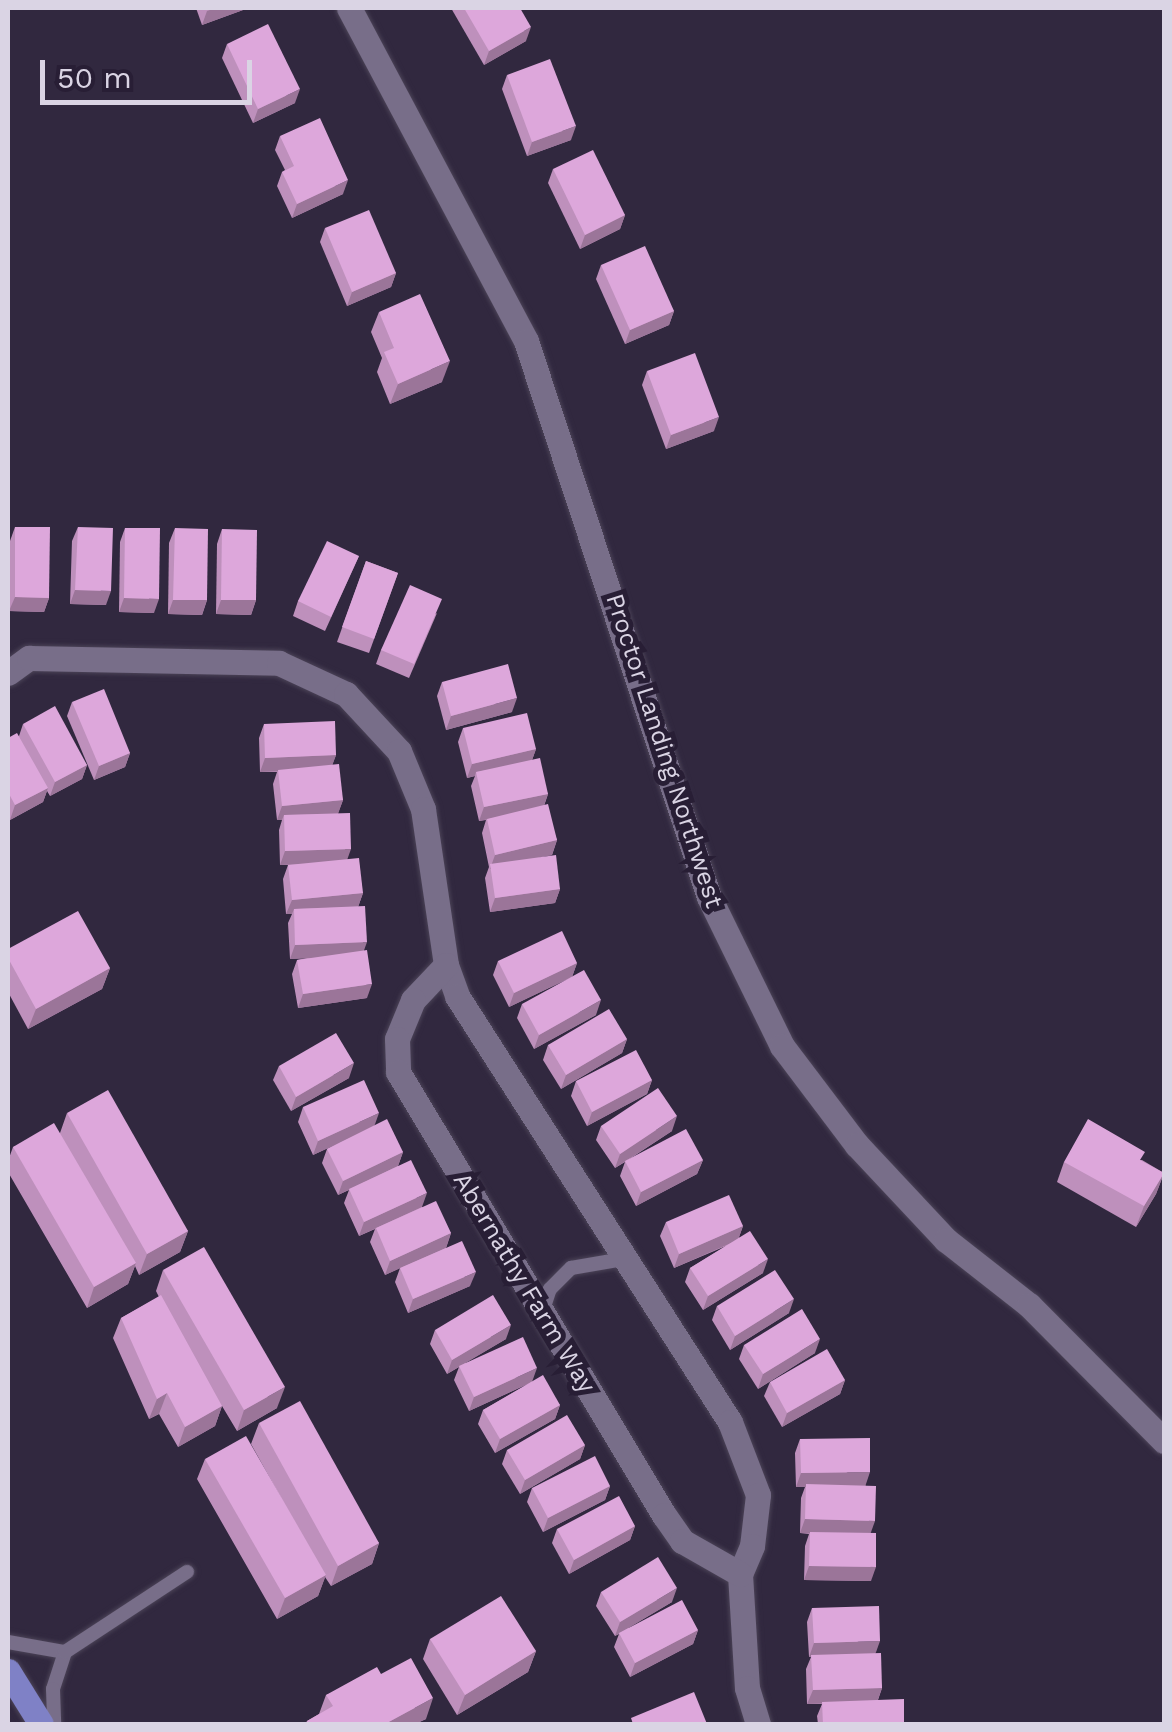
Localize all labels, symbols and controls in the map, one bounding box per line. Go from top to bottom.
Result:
scale bar [45,40,258,102]
text: 50 m [57,60,132,95]
street label: Proctor Landing Northwest [599,590,729,912]
street label: Abernathy Farm Way [446,1167,602,1399]

